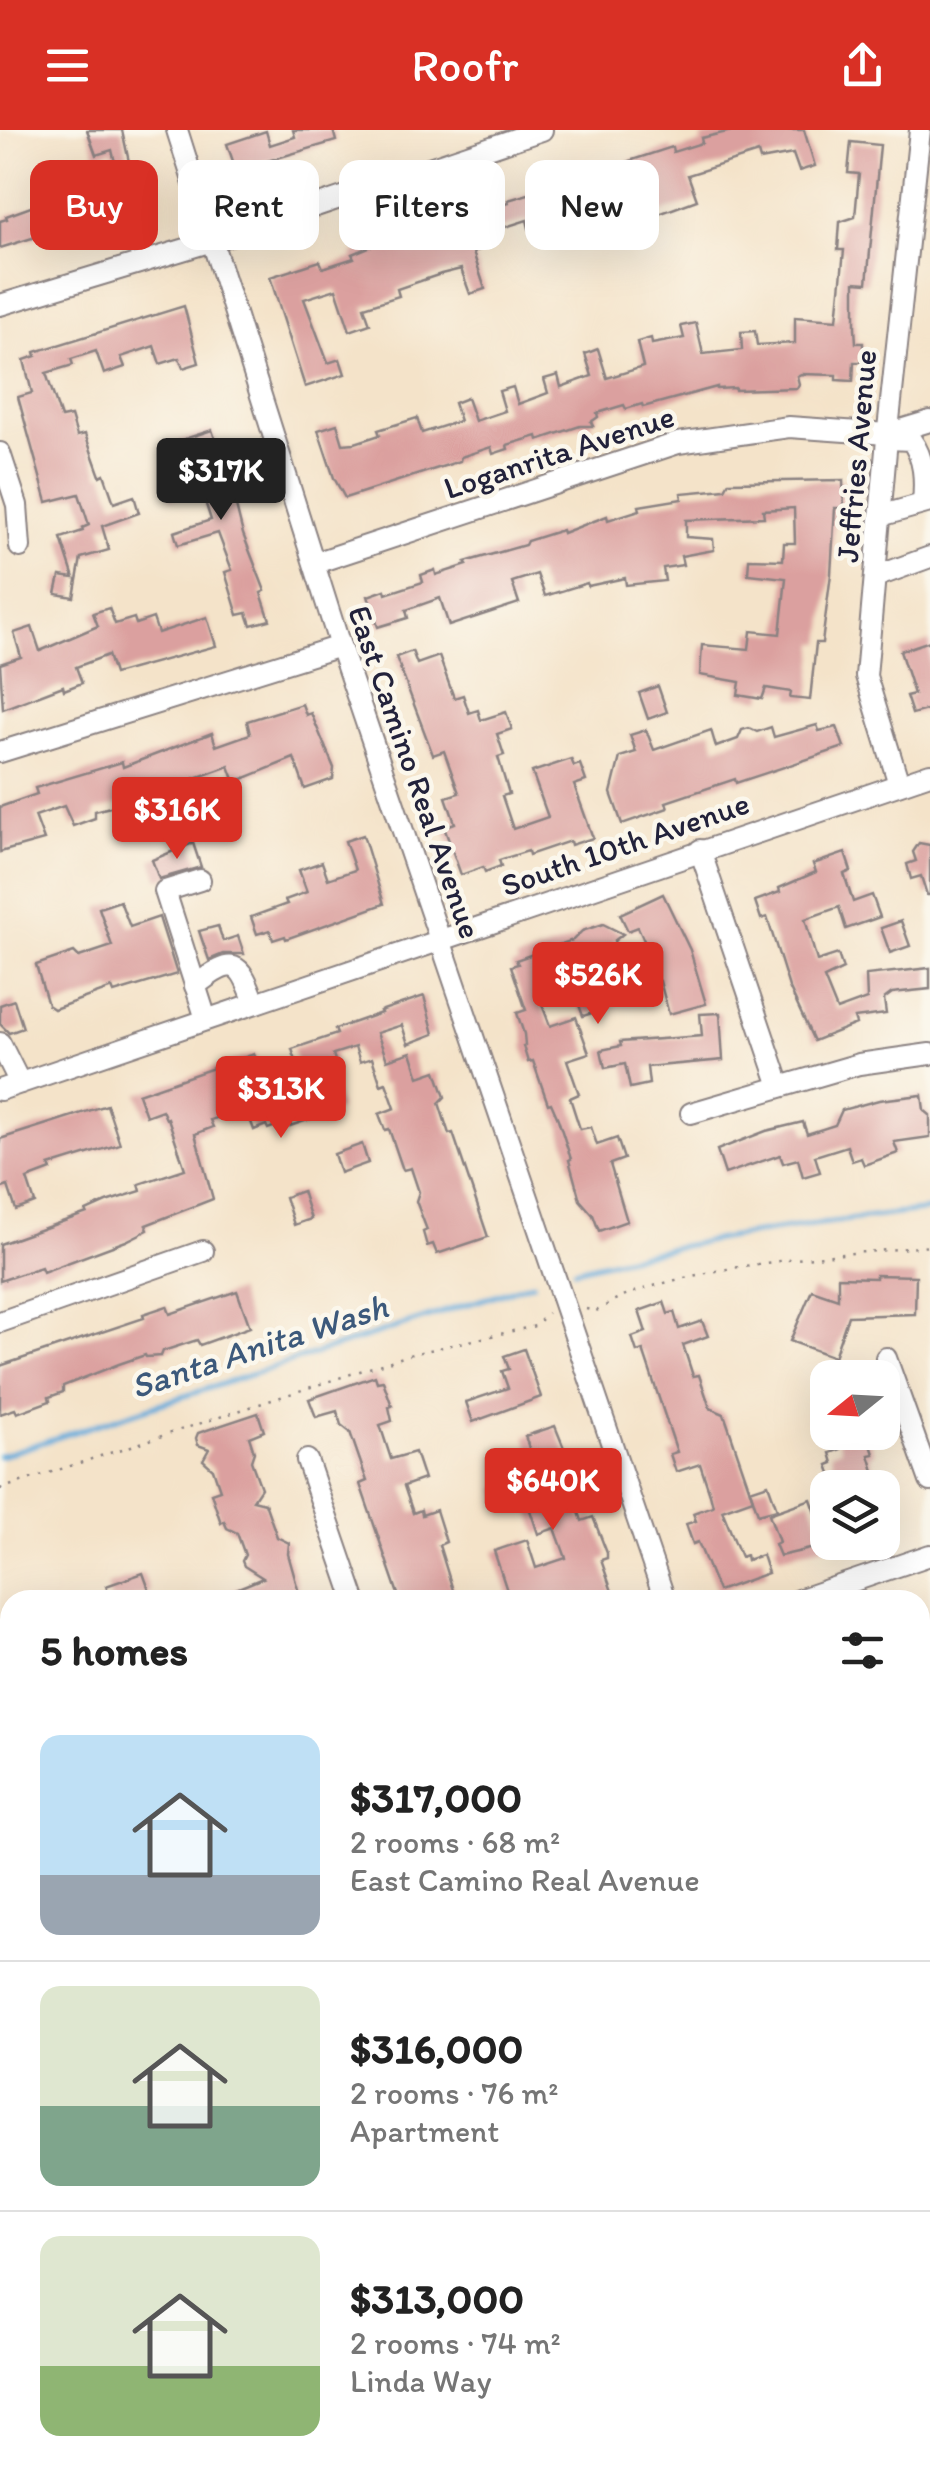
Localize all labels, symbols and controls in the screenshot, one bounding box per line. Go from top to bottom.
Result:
icon: menu [40,38,95,93]
text: Roofr [412,38,518,92]
icon: share [835,38,890,93]
chip: Buy [30,160,158,250]
chip: Rent [178,160,319,250]
chip: Filters [339,160,505,250]
chip: New [525,160,659,250]
street label: Jeffries Avenue [828,348,884,564]
street label: Loganrita Avenue [439,397,679,507]
pin: $317K [151,438,291,523]
text: $317K [179,451,263,489]
street label: East Camino Real Avenue [340,601,490,943]
pin: $316K [107,777,247,862]
street label: South 10th Avenue [496,784,754,904]
text: $316K [134,790,220,828]
pin: $526K [528,942,668,1027]
text: $526K [554,955,642,993]
pin: $313K [211,1056,351,1141]
text: $313K [238,1069,324,1107]
water label: Santa Anita Wash [125,1285,393,1407]
north arrow [810,1360,900,1450]
map controls [810,1360,900,1560]
pin: $640K [483,1448,623,1533]
text: $640K [507,1461,599,1499]
button: layers [810,1470,900,1560]
icon: filters [835,1623,890,1678]
text: 5 homes [40,1625,188,1676]
text: $317,000 [350,1772,522,1823]
icon: home [120,1775,240,1895]
text: 2 rooms · 68 m² [350,1823,560,1861]
text: East Camino Real Avenue [350,1861,700,1899]
text: $316,000 [350,2023,523,2074]
icon: home [120,2026,240,2146]
text: 2 rooms · 76 m² [350,2074,559,2112]
text: Apartment [350,2112,499,2150]
text: $313,000 [350,2273,524,2324]
icon: home [120,2276,240,2396]
text: 2 rooms · 74 m² [350,2324,561,2362]
text: Linda Way [350,2362,492,2400]

